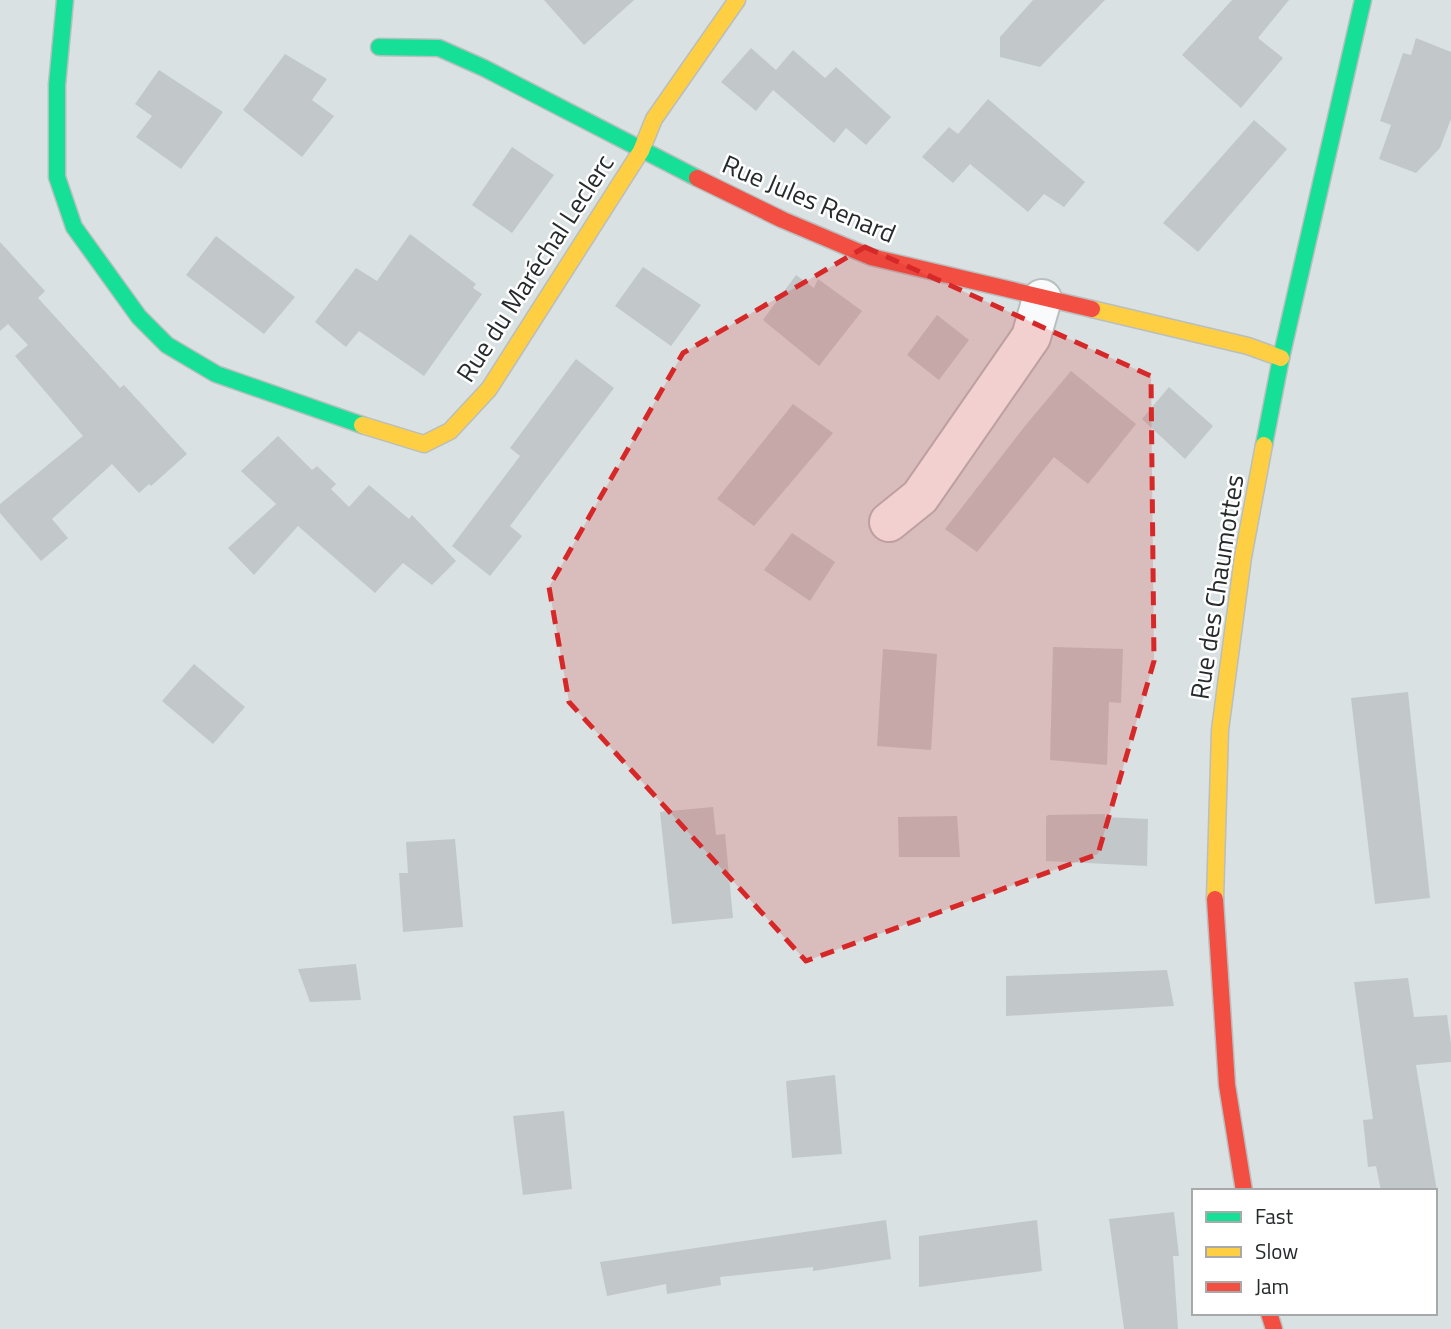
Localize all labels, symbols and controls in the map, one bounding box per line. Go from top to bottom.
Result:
street label: Rue Jules Renard [716,144,902,253]
street label: Rue du Maréchal Leclerc [446,146,623,389]
street label: Rue des Chaumottes [1179,472,1254,702]
legend [1192,1189,1437,1315]
text: Fast [1255,1200,1294,1232]
text: Slow [1255,1235,1298,1267]
text: Jam [1255,1270,1289,1302]

